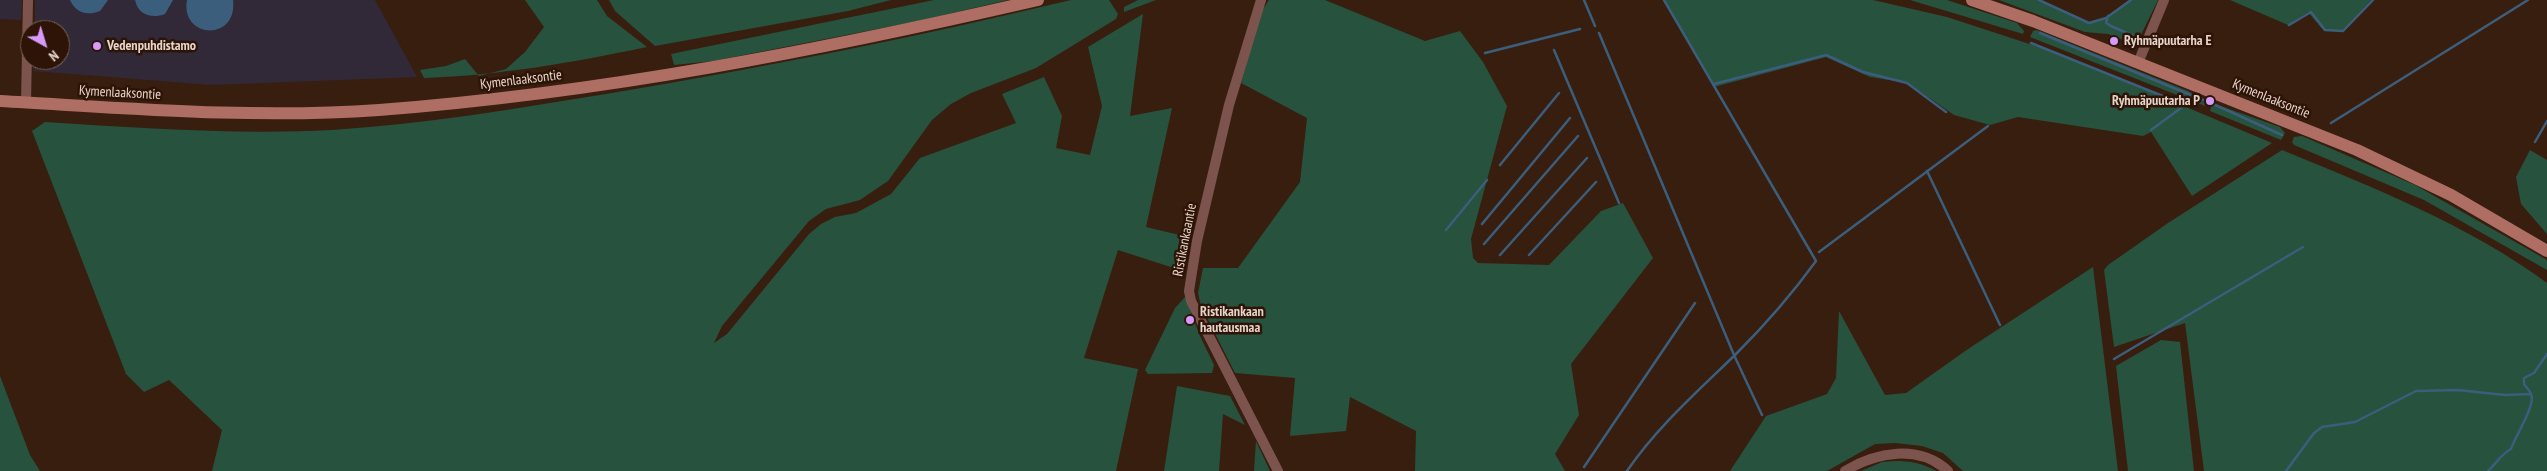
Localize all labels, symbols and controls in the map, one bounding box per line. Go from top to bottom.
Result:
north arrow [20,20,70,70]
place label: Ryhmäpuutarha E [2124,33,2211,49]
marker: Ryhmäpuutarha E [2108,35,2120,47]
place label: Vedenpuhdistamo [107,38,196,54]
marker: Vedenpuhdistamo [91,40,103,52]
text: N [45,47,62,65]
street label: Kymenlaaksontie [479,67,563,93]
street label: Kymenlaaksontie [2230,76,2312,122]
street label: Kymenlaaksontie [79,82,161,104]
place label: Ryhmäpuutarha P [2112,93,2200,109]
marker: Ryhmäpuutarha P [2204,95,2216,107]
street label: Ristikankaantie [1170,202,1200,278]
place label: Ristikankaan hautausmaa [1200,304,1264,336]
marker: Ristikankaan hautausmaa [1184,314,1196,326]

